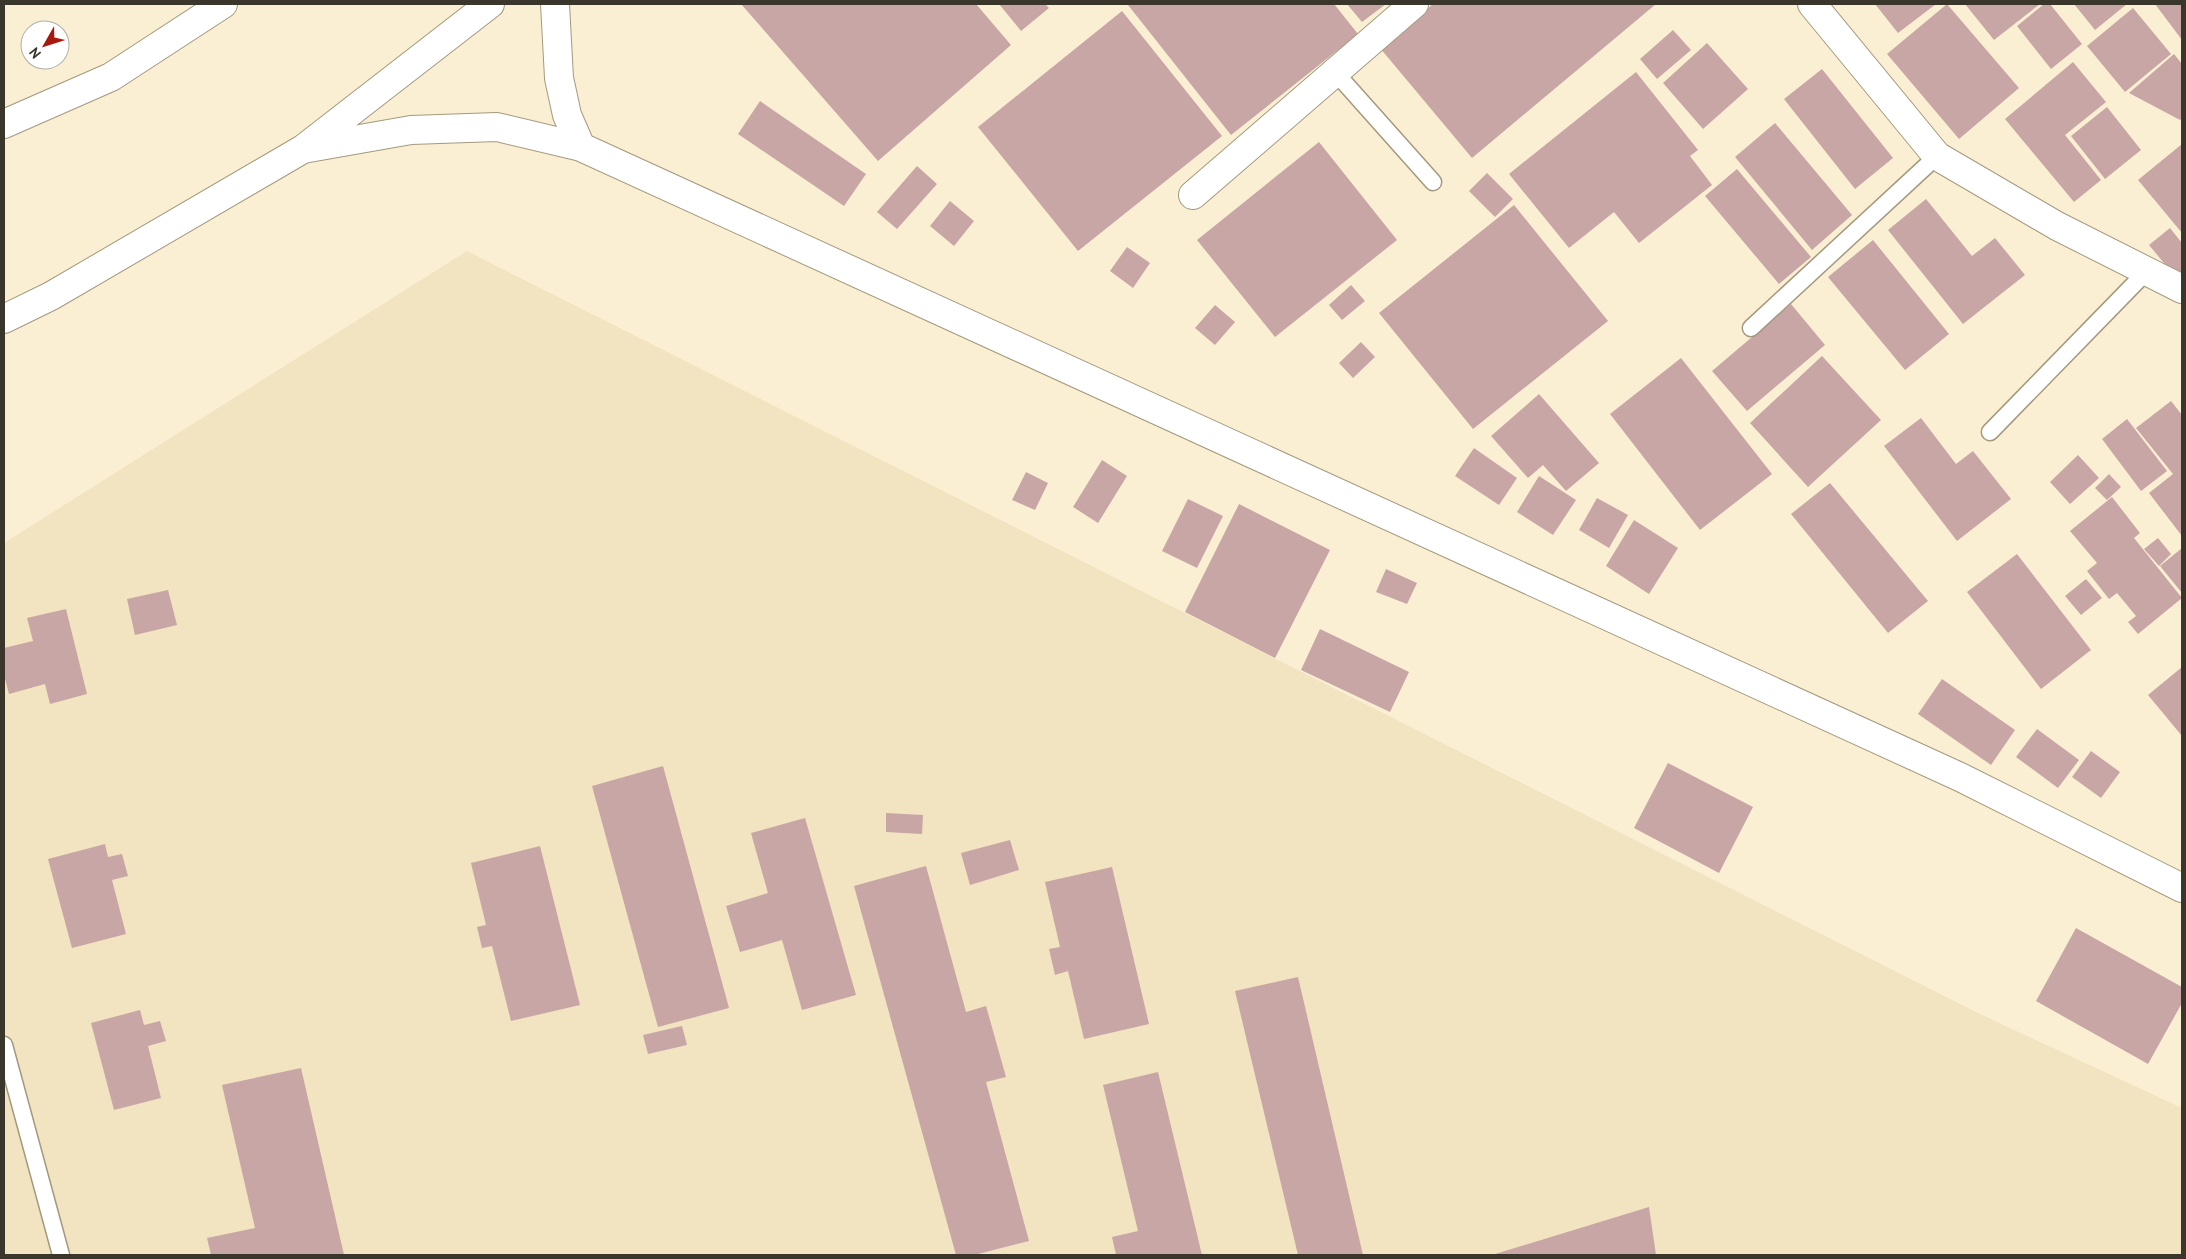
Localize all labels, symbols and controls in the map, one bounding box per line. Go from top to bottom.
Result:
north arrow [20,20,70,70]
text: N [25,44,45,62]

